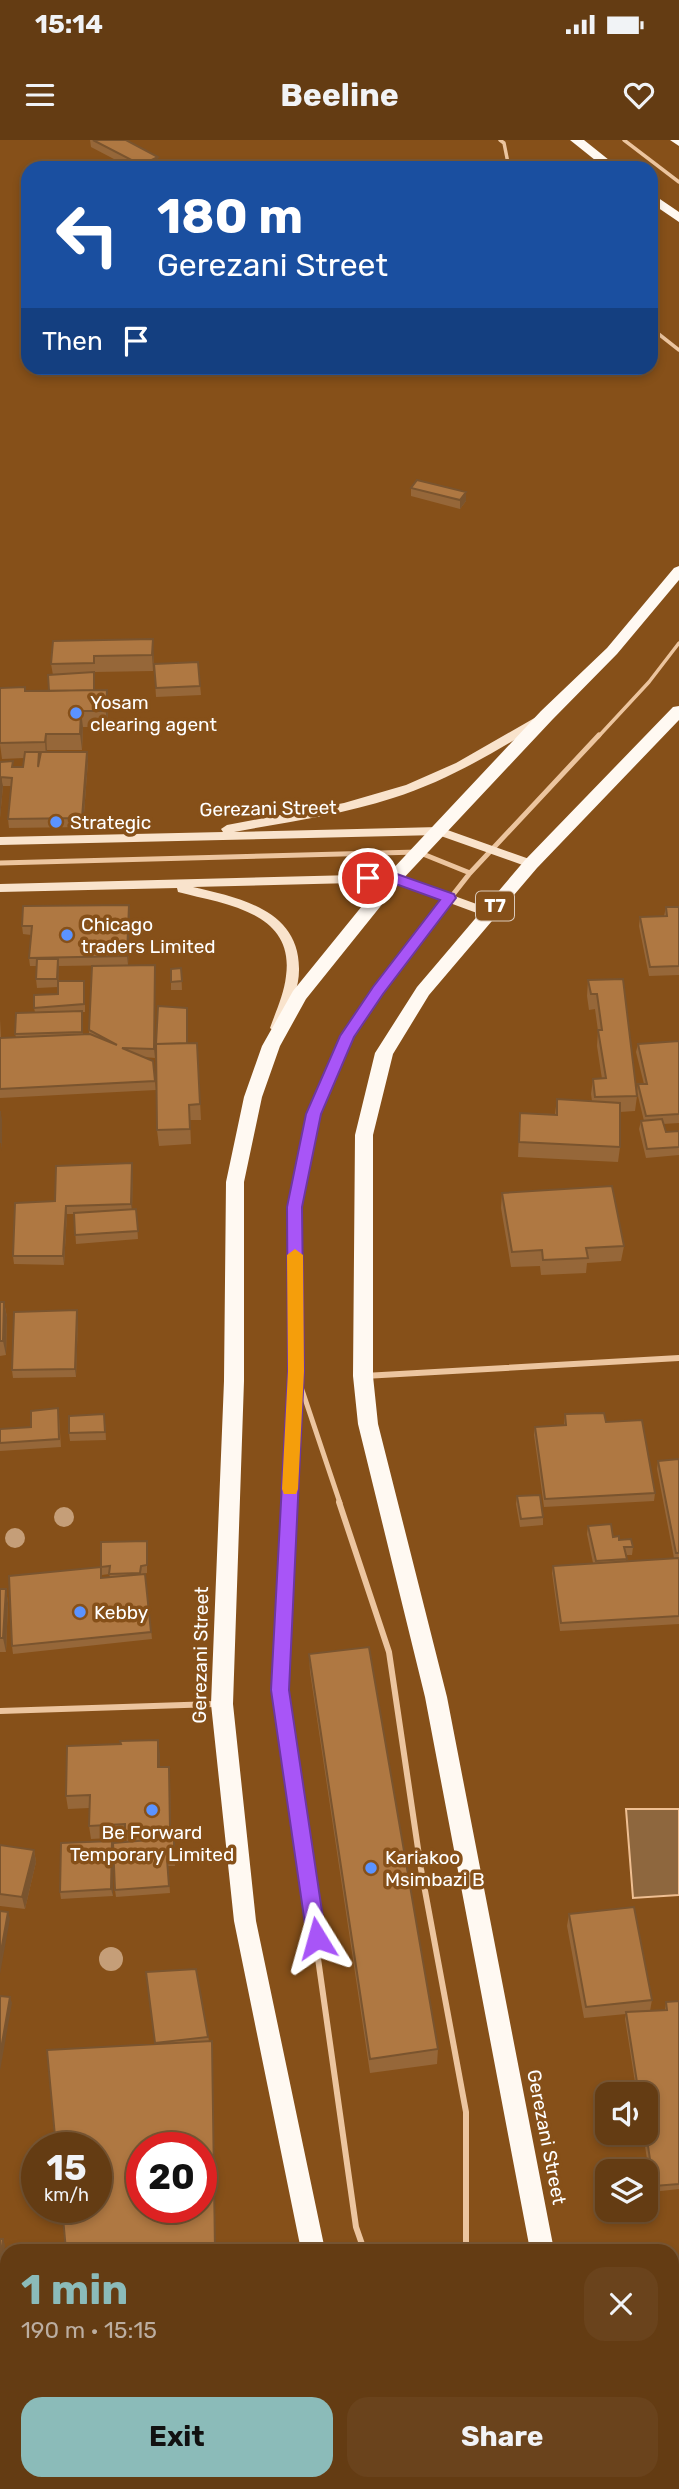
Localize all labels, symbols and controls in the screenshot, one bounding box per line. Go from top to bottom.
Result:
text: 15:14 [35,9,103,40]
icon: menu [21,76,59,114]
text: Beeline [280,76,399,114]
icon: heart [620,76,658,114]
text: 180 m [157,187,303,245]
icon: left [42,189,133,280]
text: Gerezani Street [157,246,388,284]
icon: arrive [117,322,155,360]
text: Then [42,326,103,357]
place label: Yosam clearing agent [90,691,217,736]
marker: Yosam clearing agent [68,705,84,721]
street label: Gerezani Street [199,796,337,821]
place label: Strategic [70,811,151,834]
marker: Strategic [48,814,64,830]
pin [338,848,398,908]
icon: arrive [349,859,387,897]
road number: T7 [476,892,514,920]
place label: Chicago traders Limited [81,913,216,958]
marker: Chicago traders Limited [59,927,75,943]
street label: Gerezani Street [188,1586,213,1724]
place label: Kebby [94,1601,148,1624]
marker: Kebby [72,1604,88,1620]
marker: Be Forward Temporary Limited [144,1802,160,1818]
place label: Be Forward Temporary Limited [70,1821,234,1866]
place label: Kariakoo Msimbazi B [385,1846,485,1891]
marker: Kariakoo Msimbazi B [363,1860,379,1876]
position arrow [280,1901,354,1975]
street label: Gerezani Street [522,2068,571,2207]
map controls [595,2082,658,2222]
button: sound [595,2082,658,2145]
speed limit sign: 20 [126,2132,217,2223]
text: 15 [46,2147,87,2189]
button: layers [595,2159,658,2222]
text: km/h [44,2184,89,2206]
text: 1 min [21,2265,128,2315]
button: close [584,2267,658,2341]
text: 190 m · 15:15 [21,2316,157,2344]
button: Exit [21,2397,333,2477]
button: Share [347,2397,658,2477]

